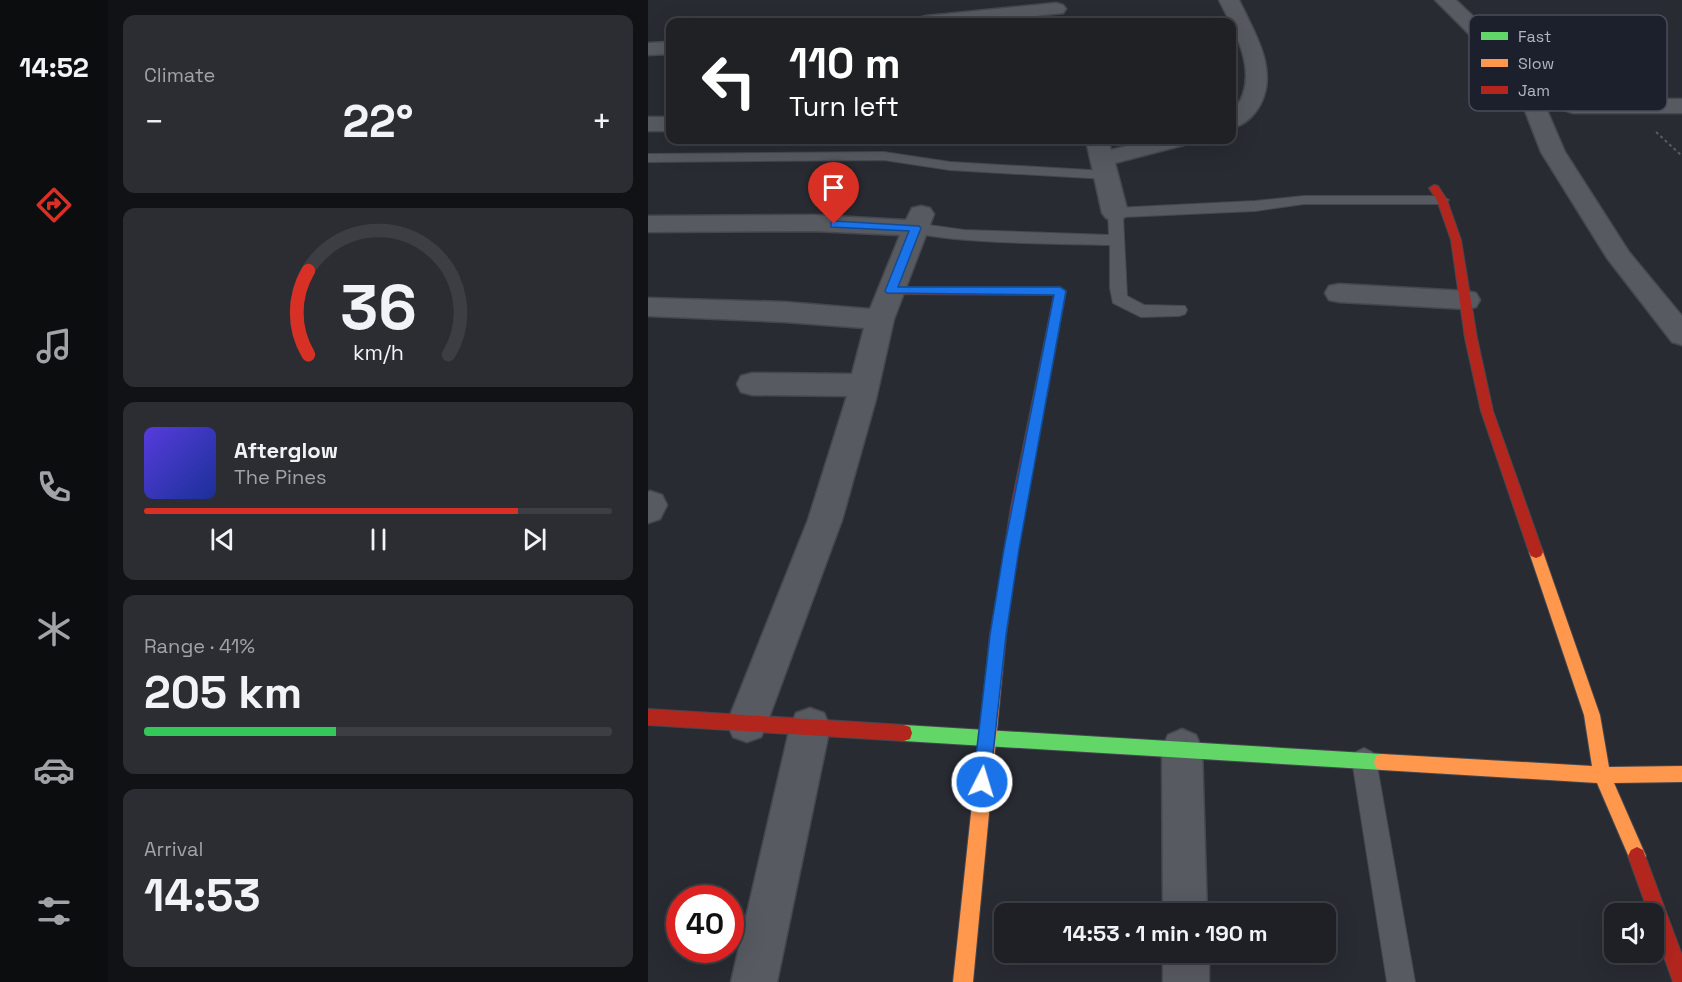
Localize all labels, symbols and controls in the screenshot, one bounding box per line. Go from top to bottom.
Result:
legend [1469,15,1667,111]
text: Fast [1518,26,1551,47]
text: 110 m [789,37,901,90]
icon: left [690,42,768,120]
text: 14:52 [19,50,89,85]
text: Slow [1518,53,1554,74]
text: Climate [144,62,215,88]
text: Jam [1518,80,1550,101]
text: Turn left [789,89,899,124]
text: 22° [342,93,414,150]
text: − [144,101,164,143]
text: + [592,101,612,143]
pin [808,162,859,224]
icon: arrive [817,171,850,204]
icon: directions [33,184,75,226]
text: 36 [340,268,416,347]
icon: music [33,325,75,367]
text: km/h [352,339,404,366]
text: Afterglow [234,436,338,464]
text: The Pines [234,464,327,490]
icon: phone [33,466,75,508]
icon: previous [206,523,239,556]
icon: pause [362,523,395,556]
icon: next [518,523,551,556]
icon: climate [33,608,75,650]
text: Range · 41% [144,633,255,659]
text: 205 km [144,664,302,721]
icon: car [33,749,75,791]
position arrow [950,750,1014,814]
text: Arrival [144,836,203,862]
text: 14:53 [144,867,261,924]
speed limit sign: 40 [666,885,744,963]
icon: filters [33,890,75,932]
map controls [1604,903,1664,963]
button: sound [1604,903,1664,963]
text: 14:53 · 1 min · 190 m [1063,919,1267,947]

